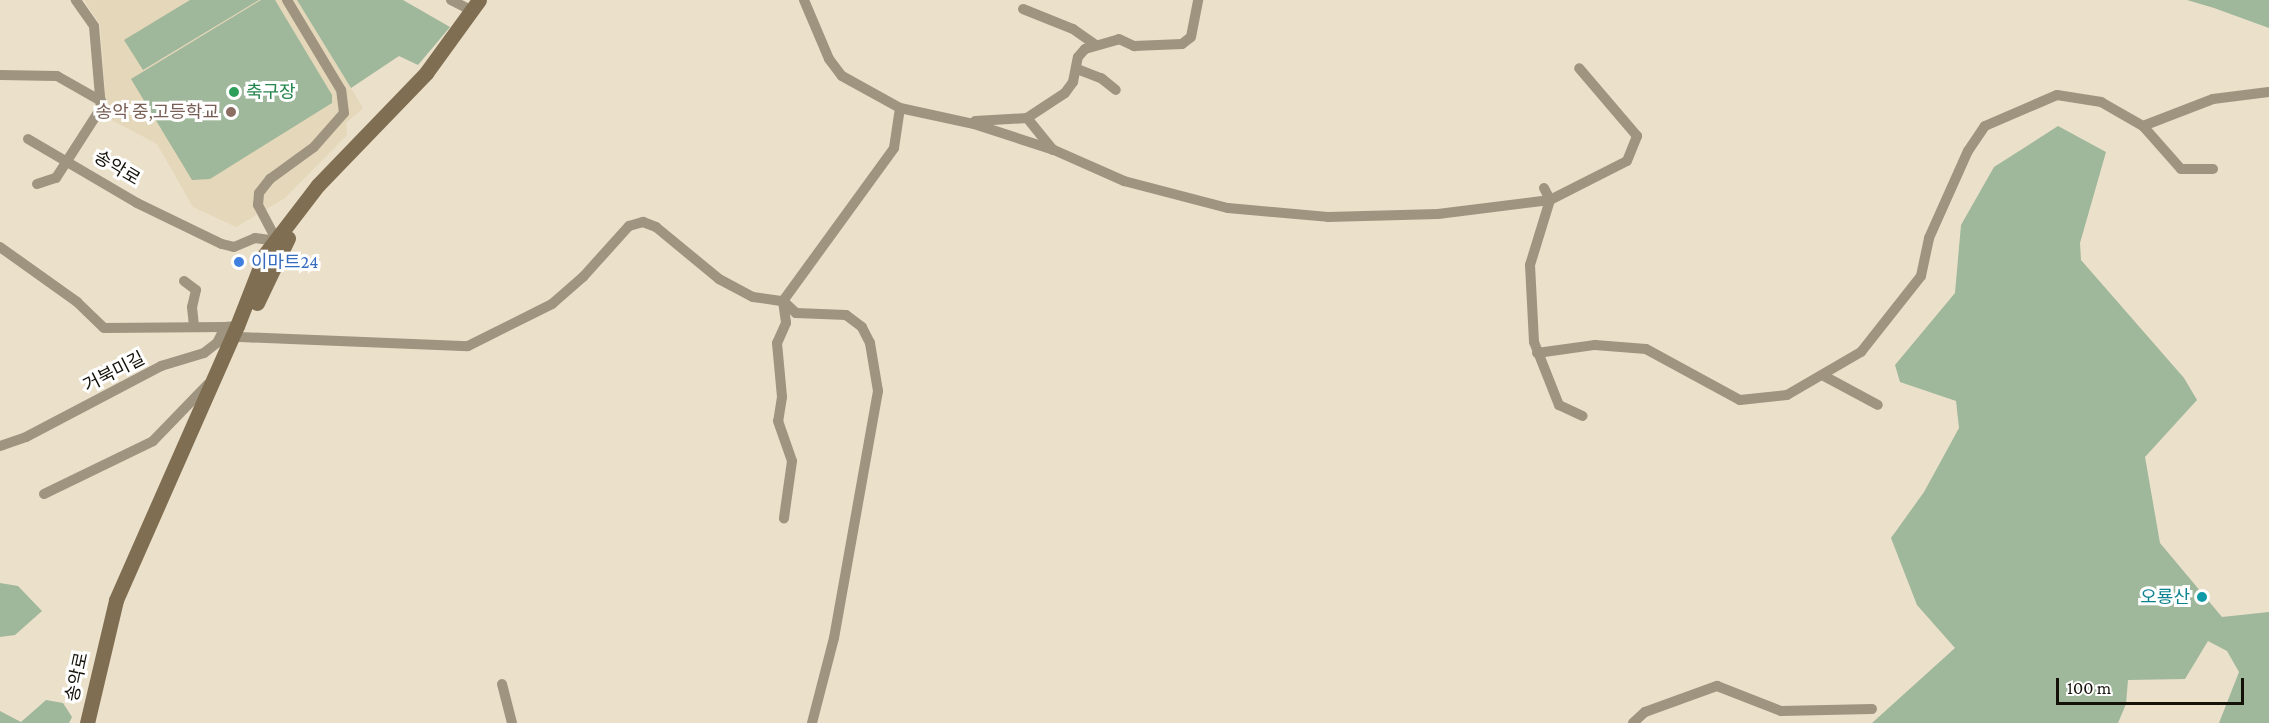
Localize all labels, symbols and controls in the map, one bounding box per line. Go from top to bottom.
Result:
place label: 축구장 [246,81,296,103]
marker: 축구장 [227,85,241,99]
place label: 송악 중,고등학교 [96,101,219,123]
marker: 송악 중,고등학교 [224,105,238,119]
street label: 송악로 [90,146,144,190]
place label: 이마트24 [251,251,318,273]
marker: 이마트24 [232,255,246,269]
street label: 거북미길 [80,347,148,397]
place label: 오룡산 [2140,586,2190,608]
marker: 오룡산 [2195,590,2209,604]
street label: 송악로 [61,650,93,704]
scale bar [2059,666,2246,704]
text: 100 m [2067,678,2111,698]

